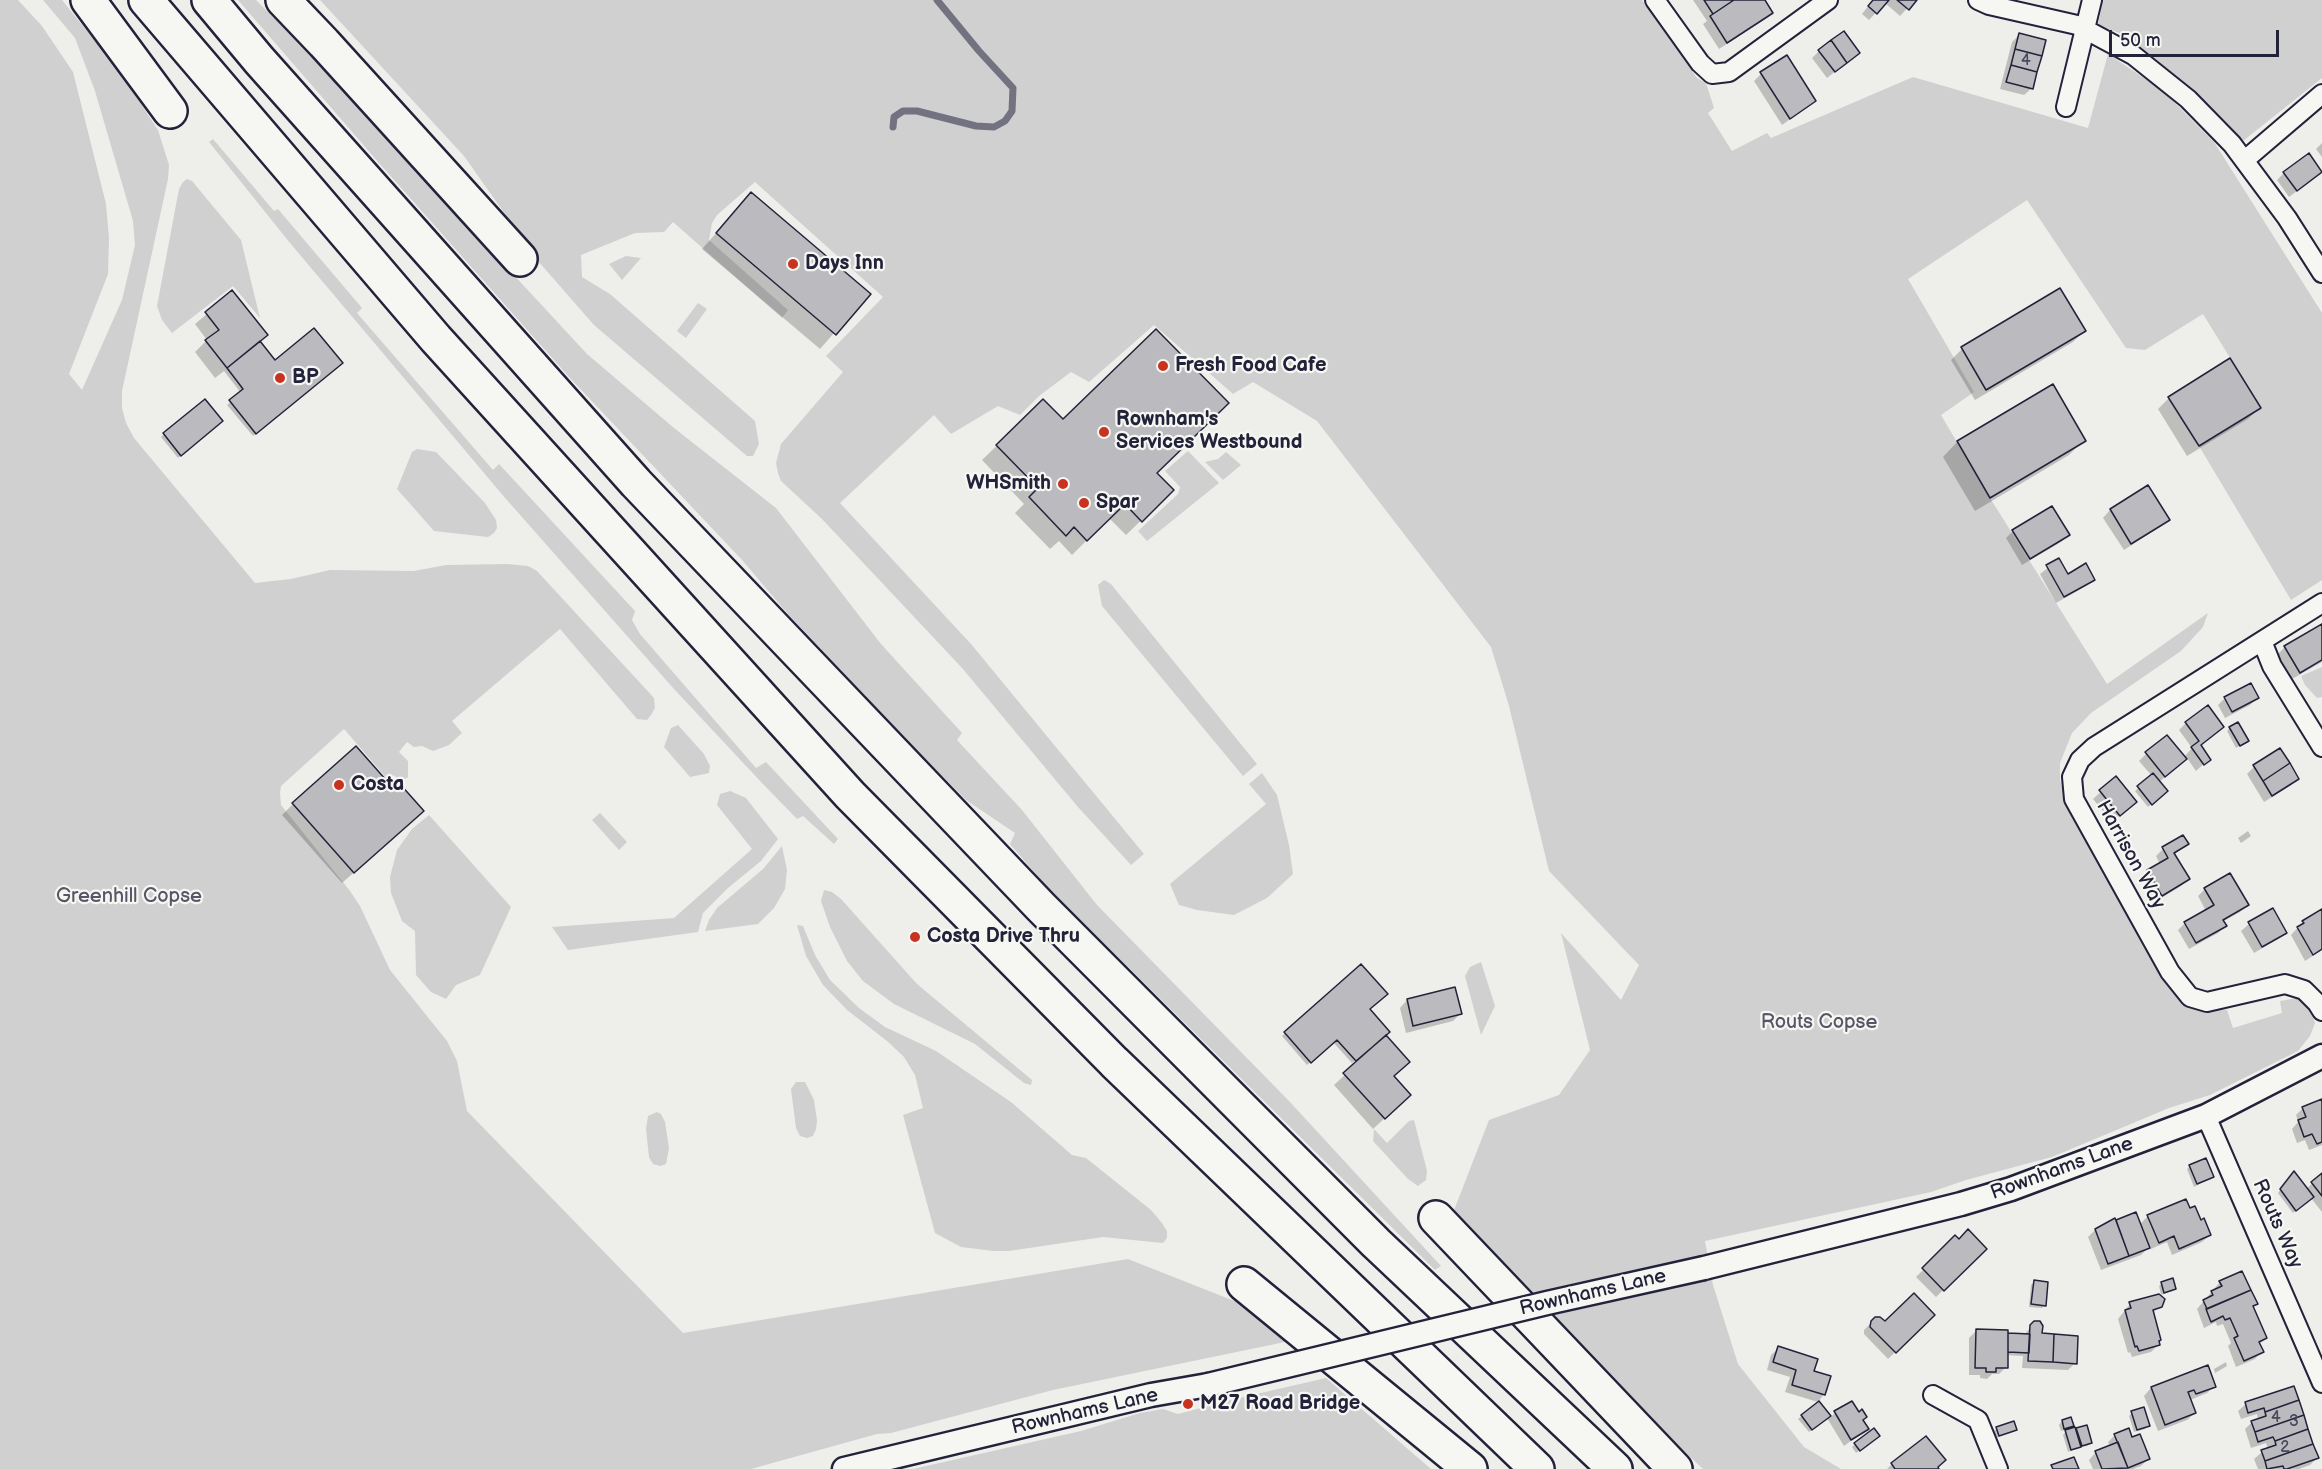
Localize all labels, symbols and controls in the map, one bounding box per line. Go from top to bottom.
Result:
scale bar [2112,18,2282,56]
text: 50 m [2120,30,2161,51]
house number: 4 [2021,51,2031,71]
place label: Days Inn [805,252,884,276]
marker: Days Inn [786,257,800,271]
place label: Fresh Food Cafe [1175,354,1326,378]
marker: Fresh Food Cafe [1156,359,1170,373]
place label: BP [292,366,319,390]
marker: BP [273,371,287,385]
place label: Rownham's Services Westbound [1116,408,1302,455]
marker: Rownham's Services Westbound [1097,425,1111,439]
place label: WHSmith [966,472,1051,496]
marker: WHSmith [1056,477,1070,491]
place label: Spar [1096,491,1139,515]
marker: Spar [1077,496,1091,510]
place label: Costa [351,773,404,797]
marker: Costa [332,778,346,792]
street label: Harrison Way [2090,797,2170,913]
park label: Greenhill Copse [56,885,202,909]
place label: Costa Drive Thru [927,925,1080,949]
marker: Costa Drive Thru [908,930,922,944]
park label: Routs Copse [1761,1011,1877,1035]
street label: Rownhams Lane [1988,1132,2136,1206]
street label: Routs Way [2247,1176,2307,1272]
street label: Rownhams Lane [1517,1264,1669,1322]
street label: Rownhams Lane [1009,1383,1161,1441]
place label: M27 Road Bridge [1200,1392,1360,1416]
marker: M27 Road Bridge [1181,1397,1195,1411]
house number: 4 [2271,1408,2281,1428]
house number: 3 [2289,1412,2299,1432]
house number: 2 [2280,1438,2290,1458]

